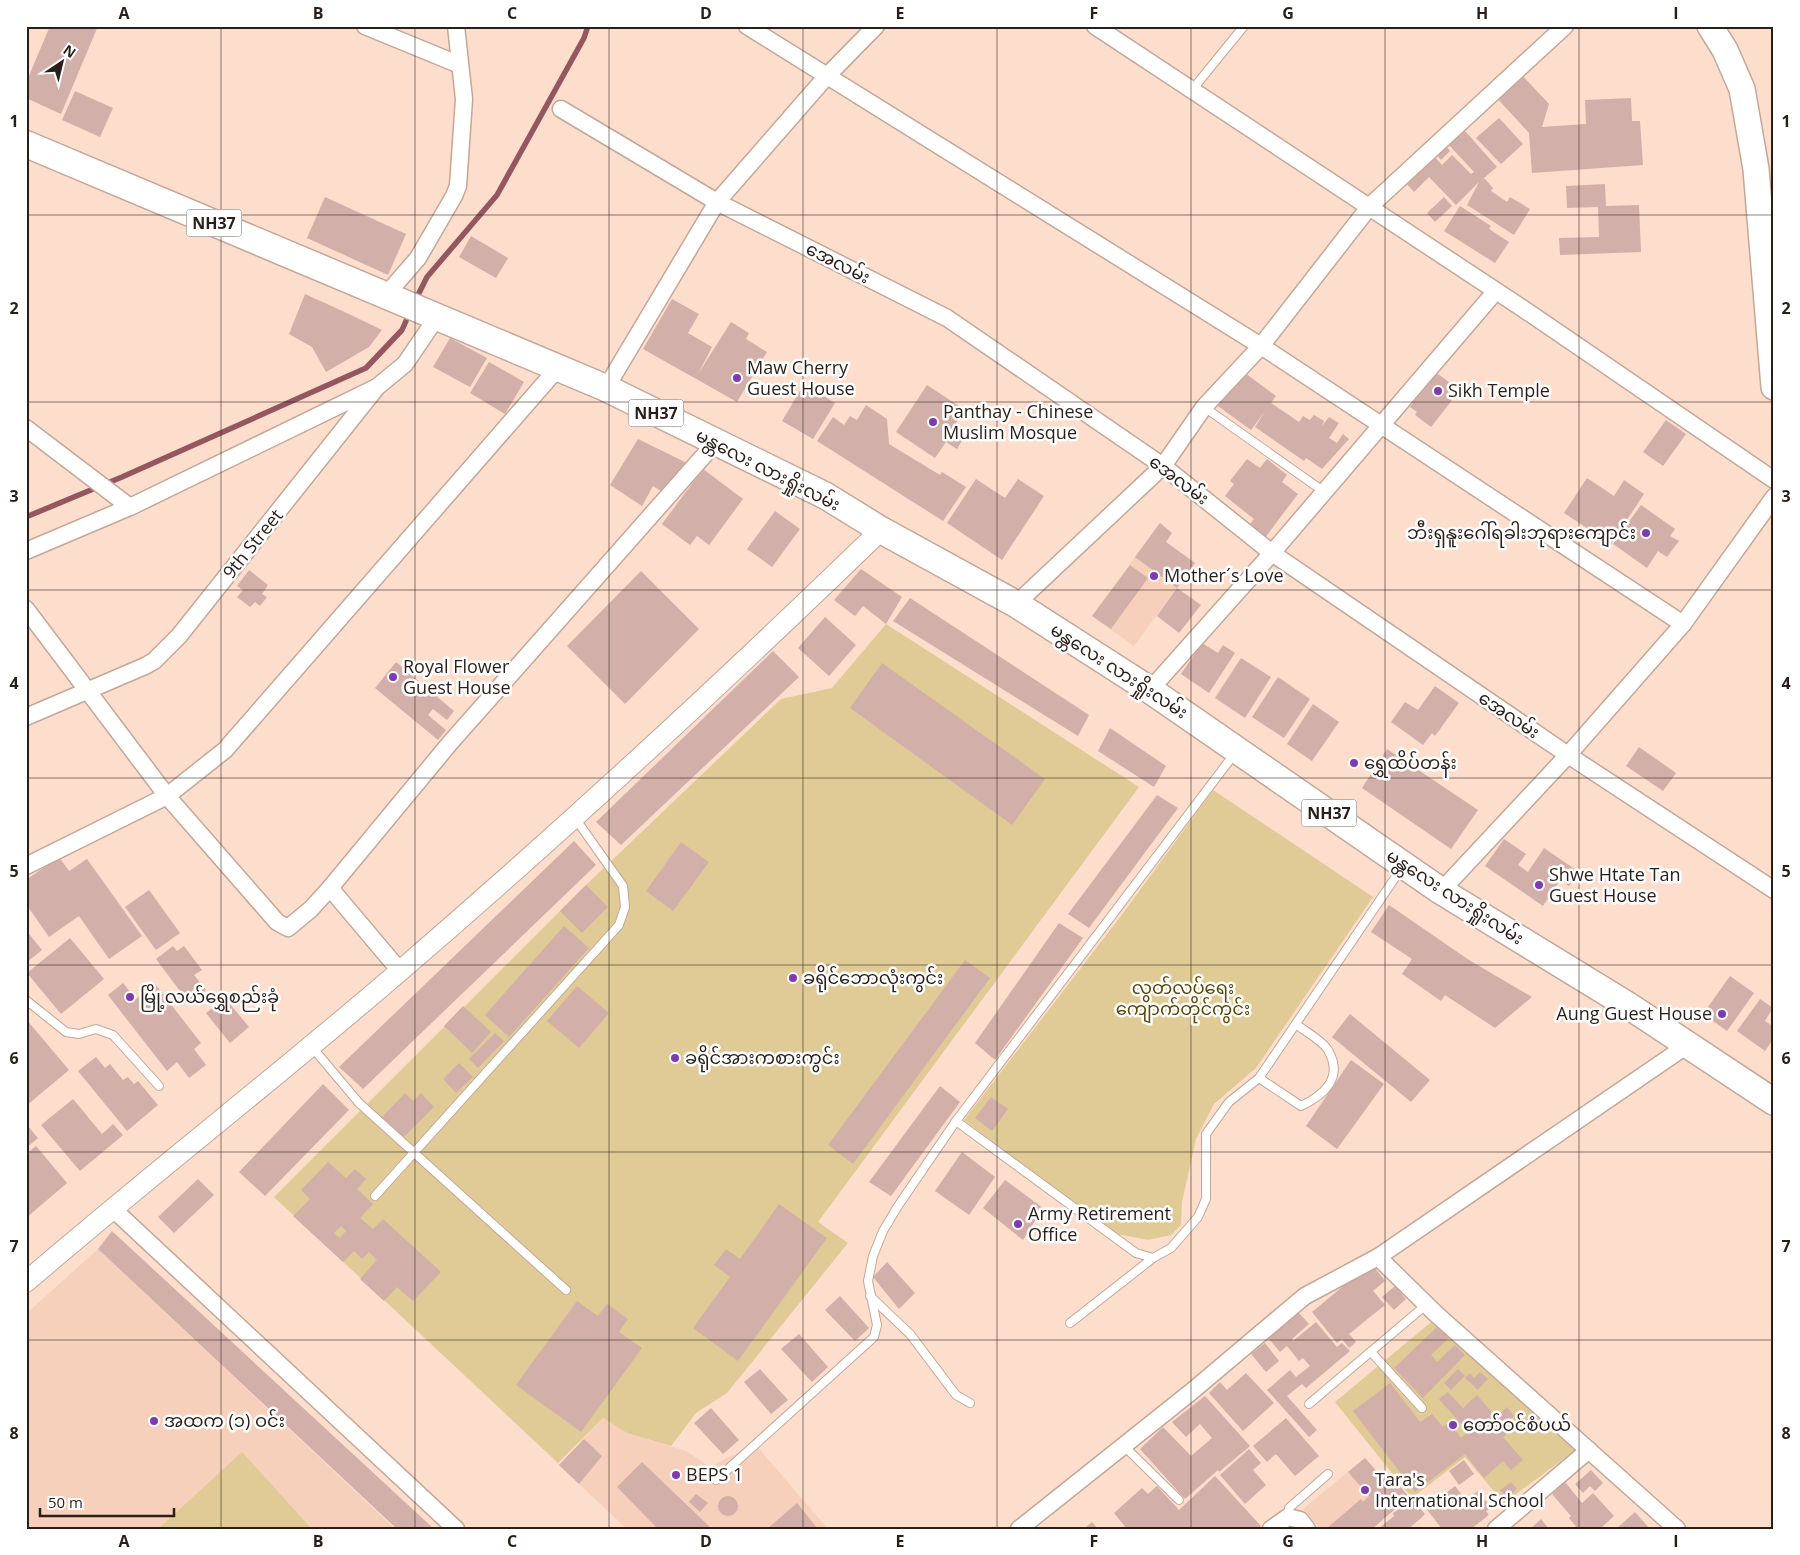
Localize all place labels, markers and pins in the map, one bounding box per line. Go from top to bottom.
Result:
place label: Maw Cherry Guest House [747,355,855,400]
marker: Maw Cherry Guest House [731,372,743,384]
place label: Sikh Temple [1448,378,1550,402]
marker: Sikh Temple [1432,385,1444,397]
place label: Panthay - Chinese Muslim Mosque [943,399,1093,444]
marker: Panthay - Chinese Muslim Mosque [927,416,939,428]
place label: ဘီးရှနူးဂေါ်ရခါးဘုရားကျောင်း [1407,519,1636,548]
marker: ဘီးရှနူးဂေါ်ရခါးဘုရားကျောင်း [1640,527,1652,539]
place label: Mother´s Love [1164,563,1284,587]
marker: Mother´s Love [1148,570,1160,582]
place label: Royal Flower Guest House [403,654,511,699]
marker: Royal Flower Guest House [387,671,399,683]
place label: ရွှေထိပ်တန်း [1364,749,1457,778]
marker: ရွှေထိပ်တန်း [1348,757,1360,769]
place label: Shwe Htate Tan Guest House [1549,862,1680,907]
marker: Shwe Htate Tan Guest House [1533,879,1545,891]
place label: ခရိုင်ဘောလုံးကွင်း [803,964,943,993]
marker: ခရိုင်ဘောလုံးကွင်း [787,972,799,984]
place label: မြို့လယ်ရွှေစည်းခုံ [140,983,279,1012]
marker: မြို့လယ်ရွှေစည်းခုံ [124,991,136,1003]
place label: Aung Guest House [1556,1001,1712,1025]
marker: Aung Guest House [1716,1008,1728,1020]
place label: ခရိုင်အားကစားကွင်း [685,1044,840,1073]
marker: ခရိုင်အားကစားကွင်း [669,1052,681,1064]
place label: Army Retirement Office [1028,1201,1171,1246]
marker: Army Retirement Office [1012,1218,1024,1230]
place label: အထက (၁) ဝင်း [164,1408,285,1432]
place label: တော်ဝင်စံပယ် [1463,1412,1571,1436]
marker: အထက (၁) ဝင်း [148,1415,160,1427]
marker: တော်ဝင်စံပယ် [1447,1419,1459,1431]
place label: BEPS 1 [686,1462,743,1486]
place label: Tara's International School [1375,1467,1544,1512]
marker: BEPS 1 [670,1469,682,1481]
marker: Tara's International School [1359,1484,1371,1496]

